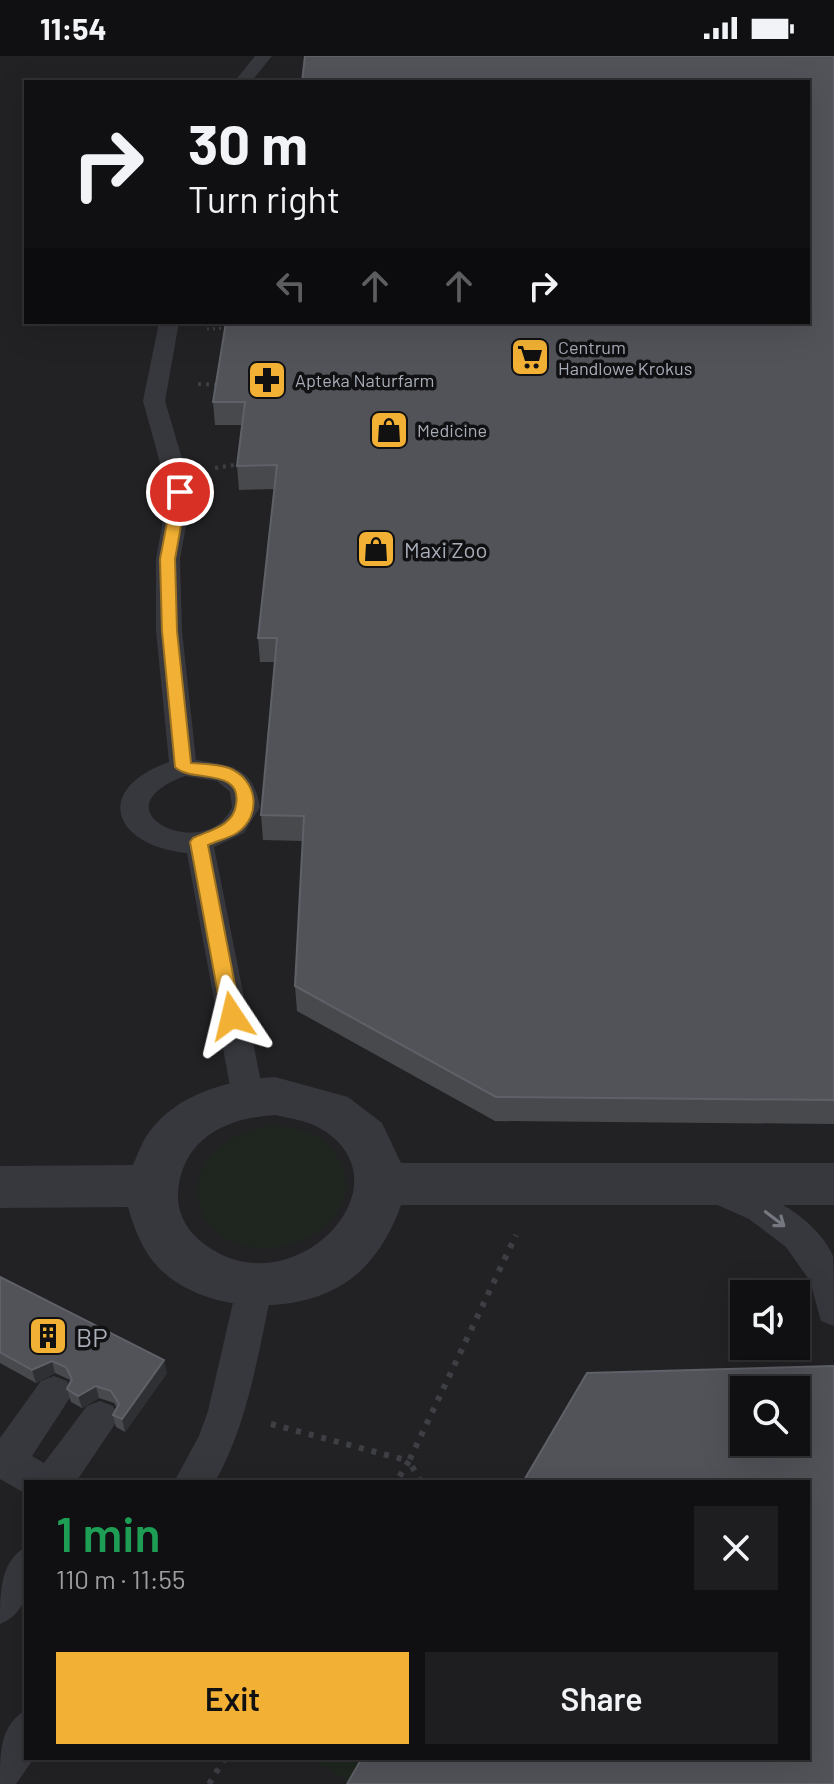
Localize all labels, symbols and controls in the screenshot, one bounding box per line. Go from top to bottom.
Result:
text: 11:54 [40,10,107,46]
text: 30 m [188,109,308,176]
icon: right [56,112,160,216]
text: Turn right [188,177,340,220]
icon: left [269,264,313,308]
icon: ahead [353,264,397,308]
icon: ahead [437,264,481,308]
icon: right [521,264,565,308]
supermarket icon: Centrum Handlowe Krokus [509,336,551,378]
place label: Centrum Handlowe Krokus [558,336,692,379]
pharmacy icon: Apteka Naturfarm [246,359,288,401]
place label: Apteka Naturfarm [295,369,434,391]
shop icon: Medicine [368,409,410,451]
place label: Medicine [417,419,487,441]
pin [146,458,214,526]
icon: arrive [158,470,202,514]
shop icon: Maxi Zoo [355,528,397,570]
place label: Maxi Zoo [404,536,488,562]
position arrow [190,974,274,1058]
one-way arrow [764,1211,785,1228]
map controls [730,1280,810,1456]
button: sound [730,1280,810,1360]
building icon: BP [27,1315,69,1357]
place label: BP [76,1321,108,1352]
button: search [730,1376,810,1456]
text: 1 min [56,1504,161,1562]
button: close [694,1506,778,1590]
text: 110 m · 11:55 [56,1563,185,1594]
button: Exit [56,1652,409,1744]
button: Share [425,1652,778,1744]

